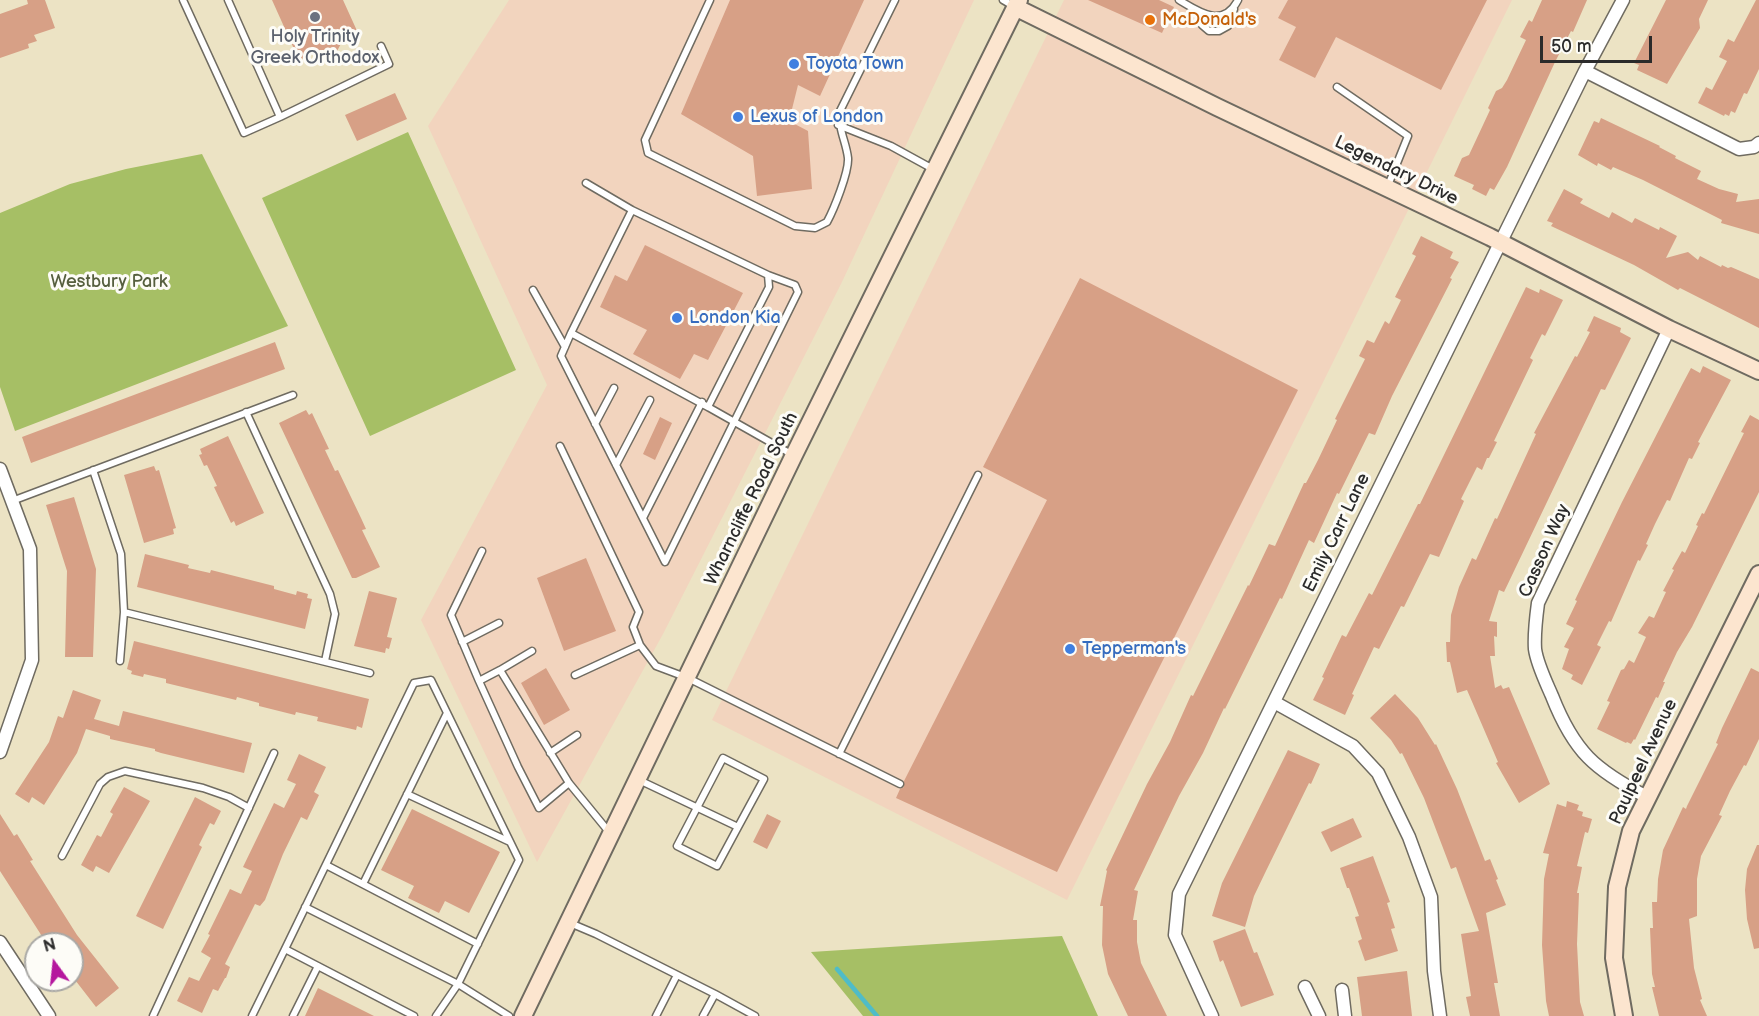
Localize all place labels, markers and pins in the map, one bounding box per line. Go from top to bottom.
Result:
place label: McDonald's [1162,9,1256,31]
marker: Holy Trinity Greek Orthodox [308,10,322,24]
marker: McDonald's [1143,13,1157,27]
place label: Holy Trinity Greek Orthodox [250,26,380,68]
place label: Toyota Town [806,53,904,75]
marker: Toyota Town [787,57,801,71]
place label: Lexus of London [750,106,883,128]
marker: Lexus of London [731,110,745,124]
place label: London Kia [689,307,781,329]
marker: London Kia [670,311,684,325]
place label: Tepperman's [1082,638,1186,660]
marker: Tepperman's [1063,642,1077,656]

